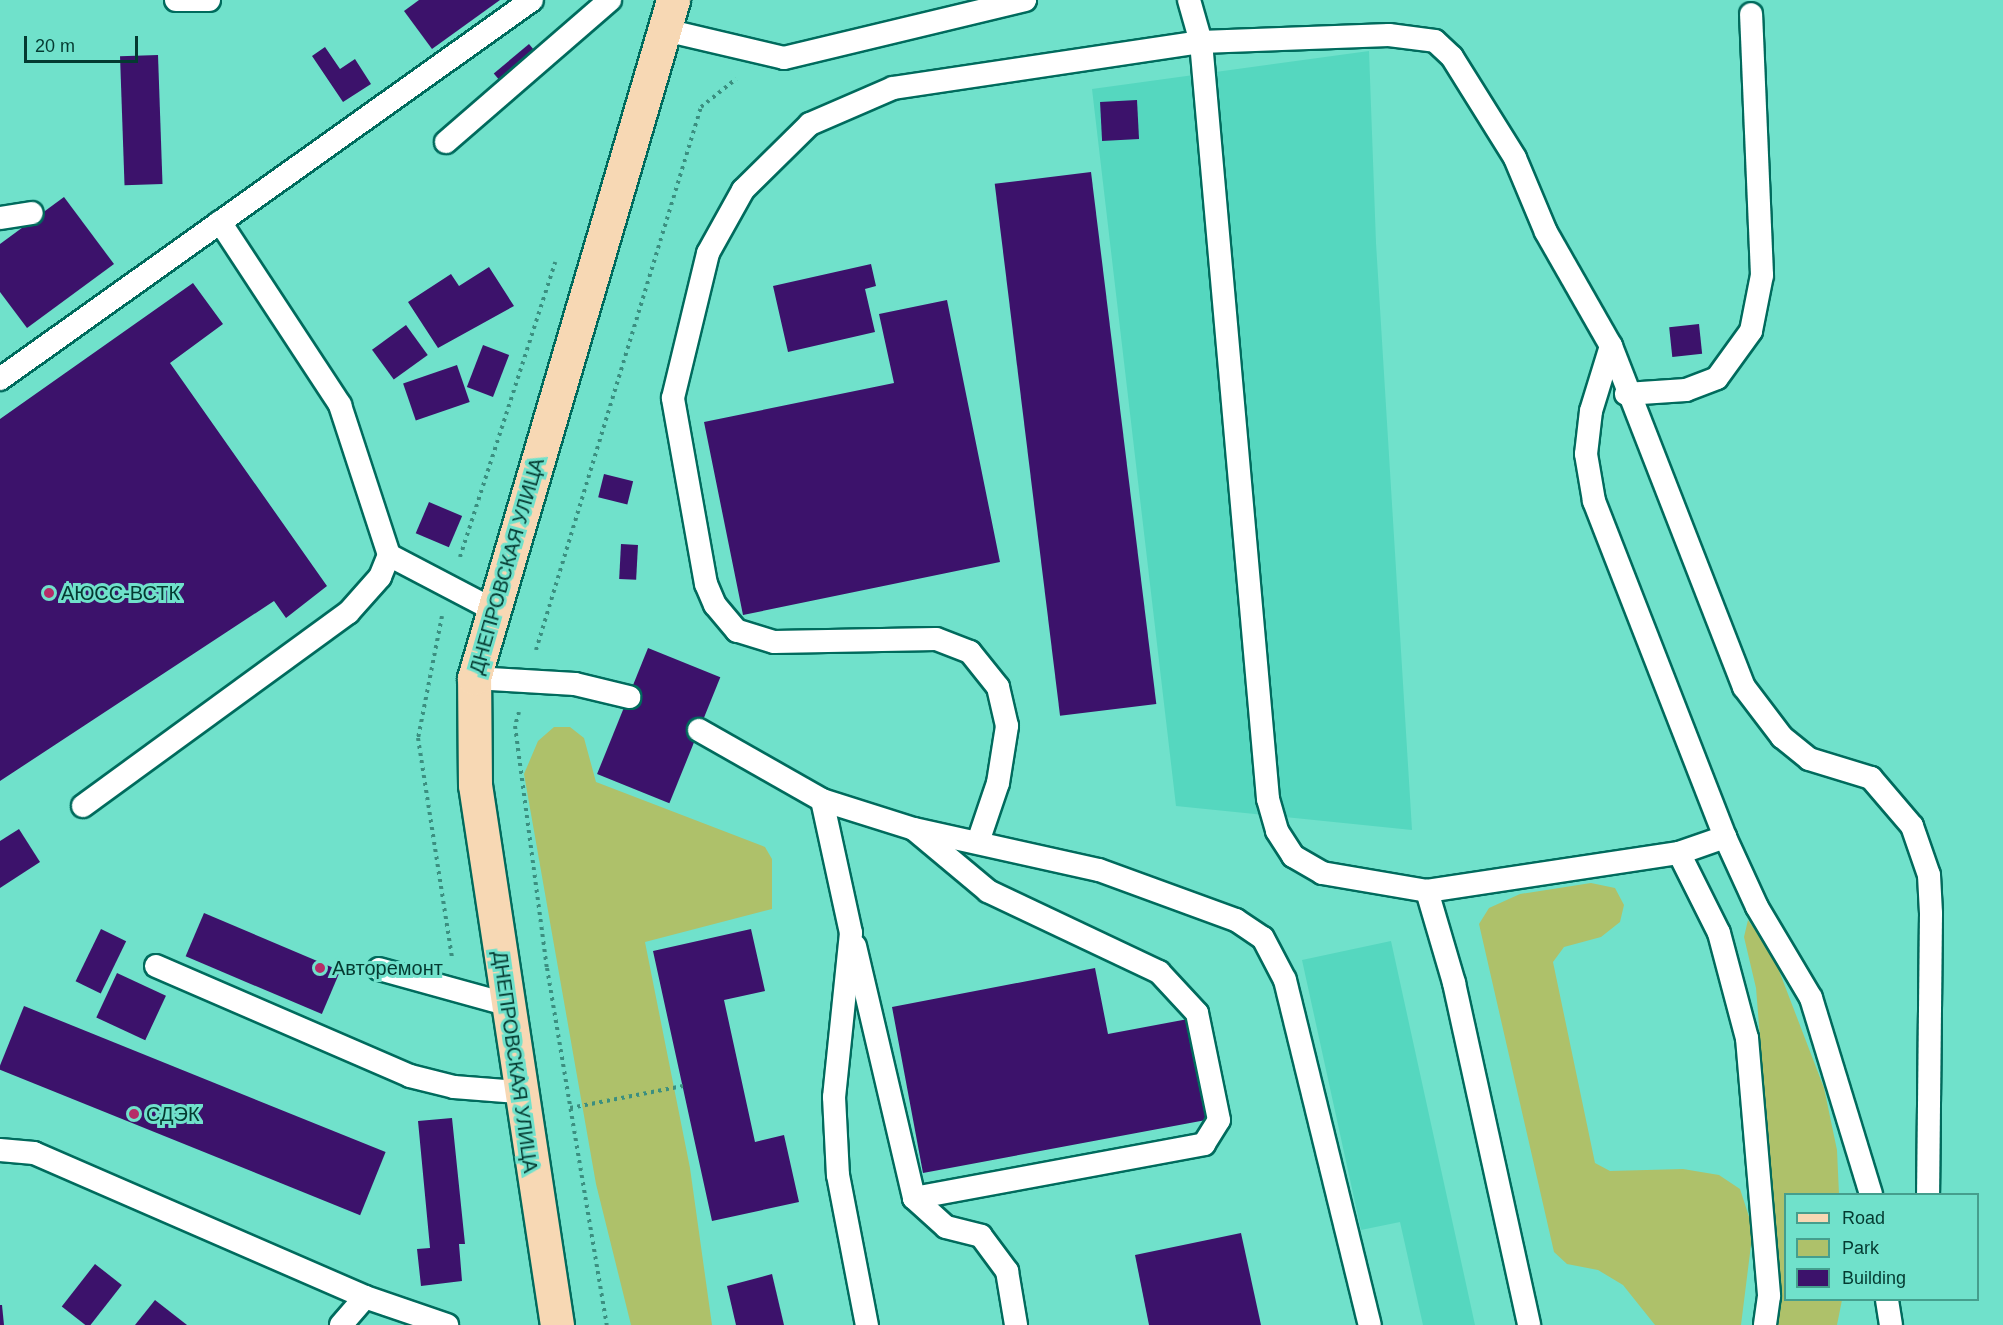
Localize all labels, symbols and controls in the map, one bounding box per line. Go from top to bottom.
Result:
scale bar [27,24,141,62]
text: 20 m [35,36,75,56]
street label: ДНЕПРОВСКАЯ УЛИЦА [465,455,549,677]
place label: АЮСС-ВСТК [61,581,180,605]
marker: АЮСС-ВСТК [42,586,56,600]
street label: ДНЕПРОВСКАЯ УЛИЦА [488,949,542,1175]
place label: Авторемонт [332,956,443,980]
marker: Авторемонт [313,961,327,975]
place label: СДЭК [146,1102,200,1126]
marker: СДЭК [127,1107,141,1121]
legend [1784,1193,1979,1301]
text: Road [1842,1208,1885,1228]
text: Park [1842,1238,1879,1258]
text: Building [1842,1268,1906,1288]

